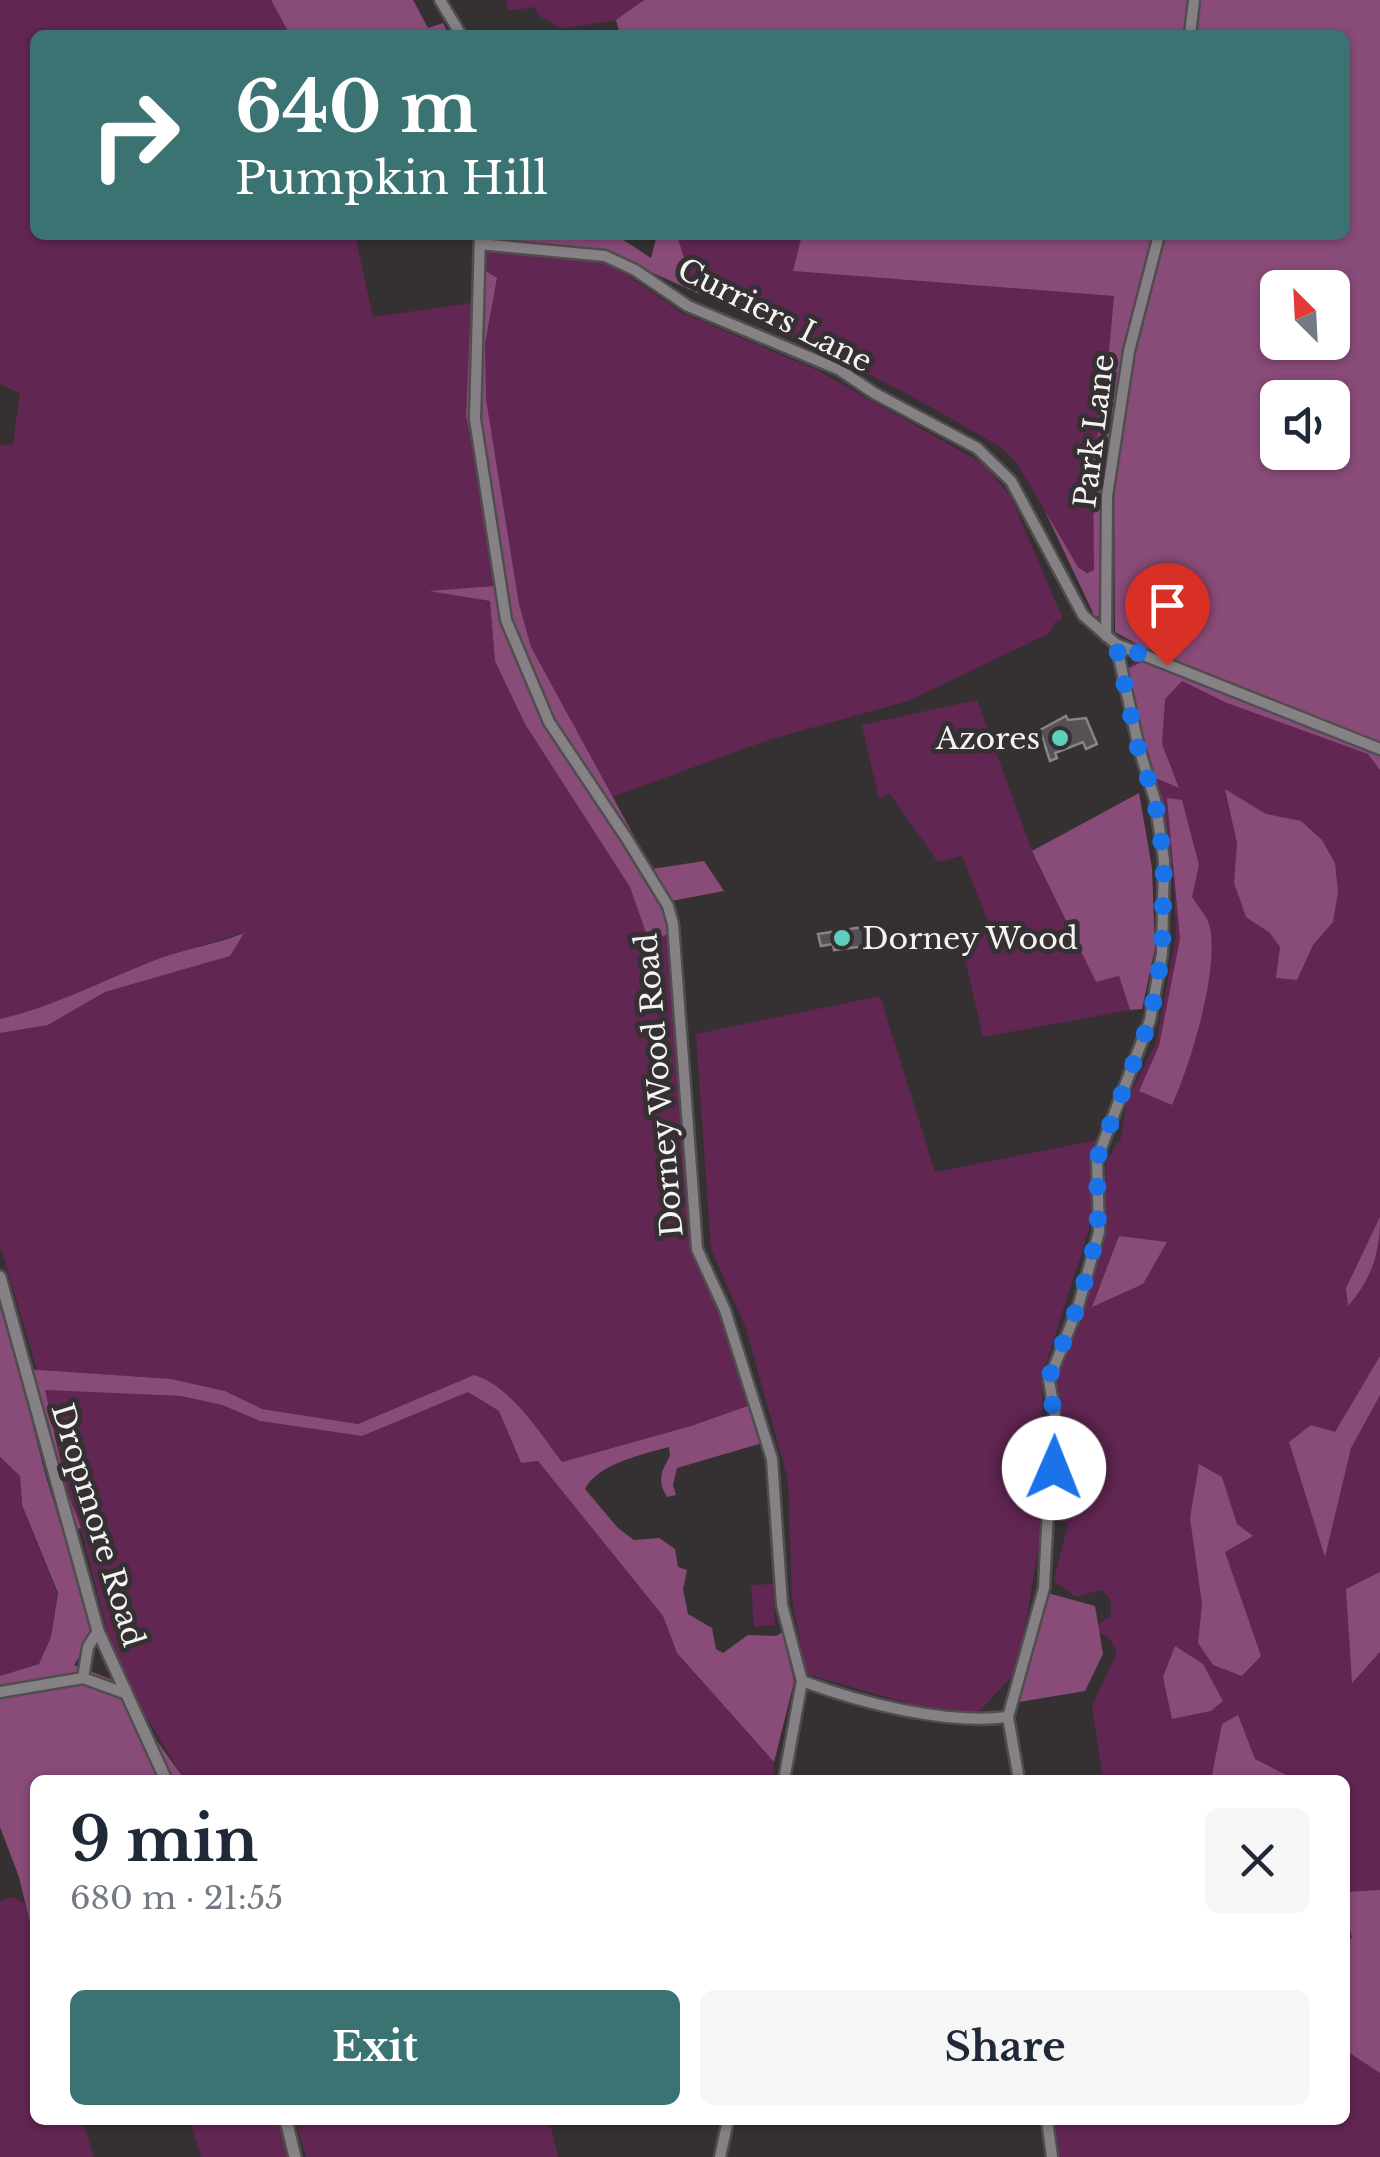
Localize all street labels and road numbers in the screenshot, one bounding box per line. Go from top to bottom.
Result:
street label: Curriers Lane [672,250,878,380]
street label: Park Lane [1066,352,1122,510]
street label: Dorney Wood Road [627,932,691,1238]
street label: Dropmore Road [43,1399,153,1651]

